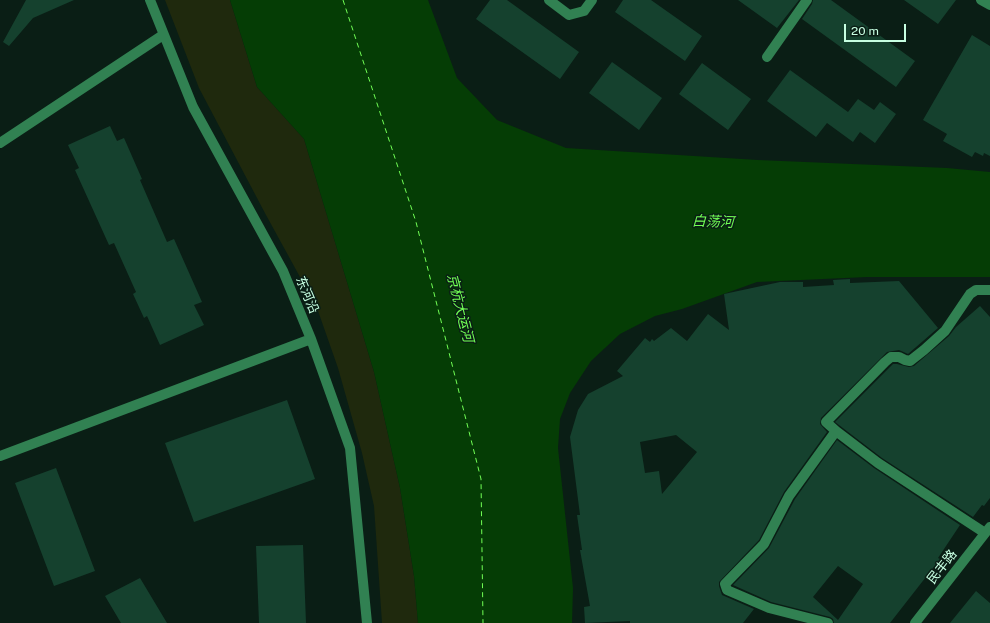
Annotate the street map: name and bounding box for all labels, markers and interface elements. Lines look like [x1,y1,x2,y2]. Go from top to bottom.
scale bar [846,16,908,42]
text: 20 m [851,24,879,38]
water label: 白荡河 [692,213,734,231]
water label: 京杭大运河 [443,272,477,344]
street label: 东河沿 [292,274,322,316]
street label: 民丰路 [924,547,960,587]

